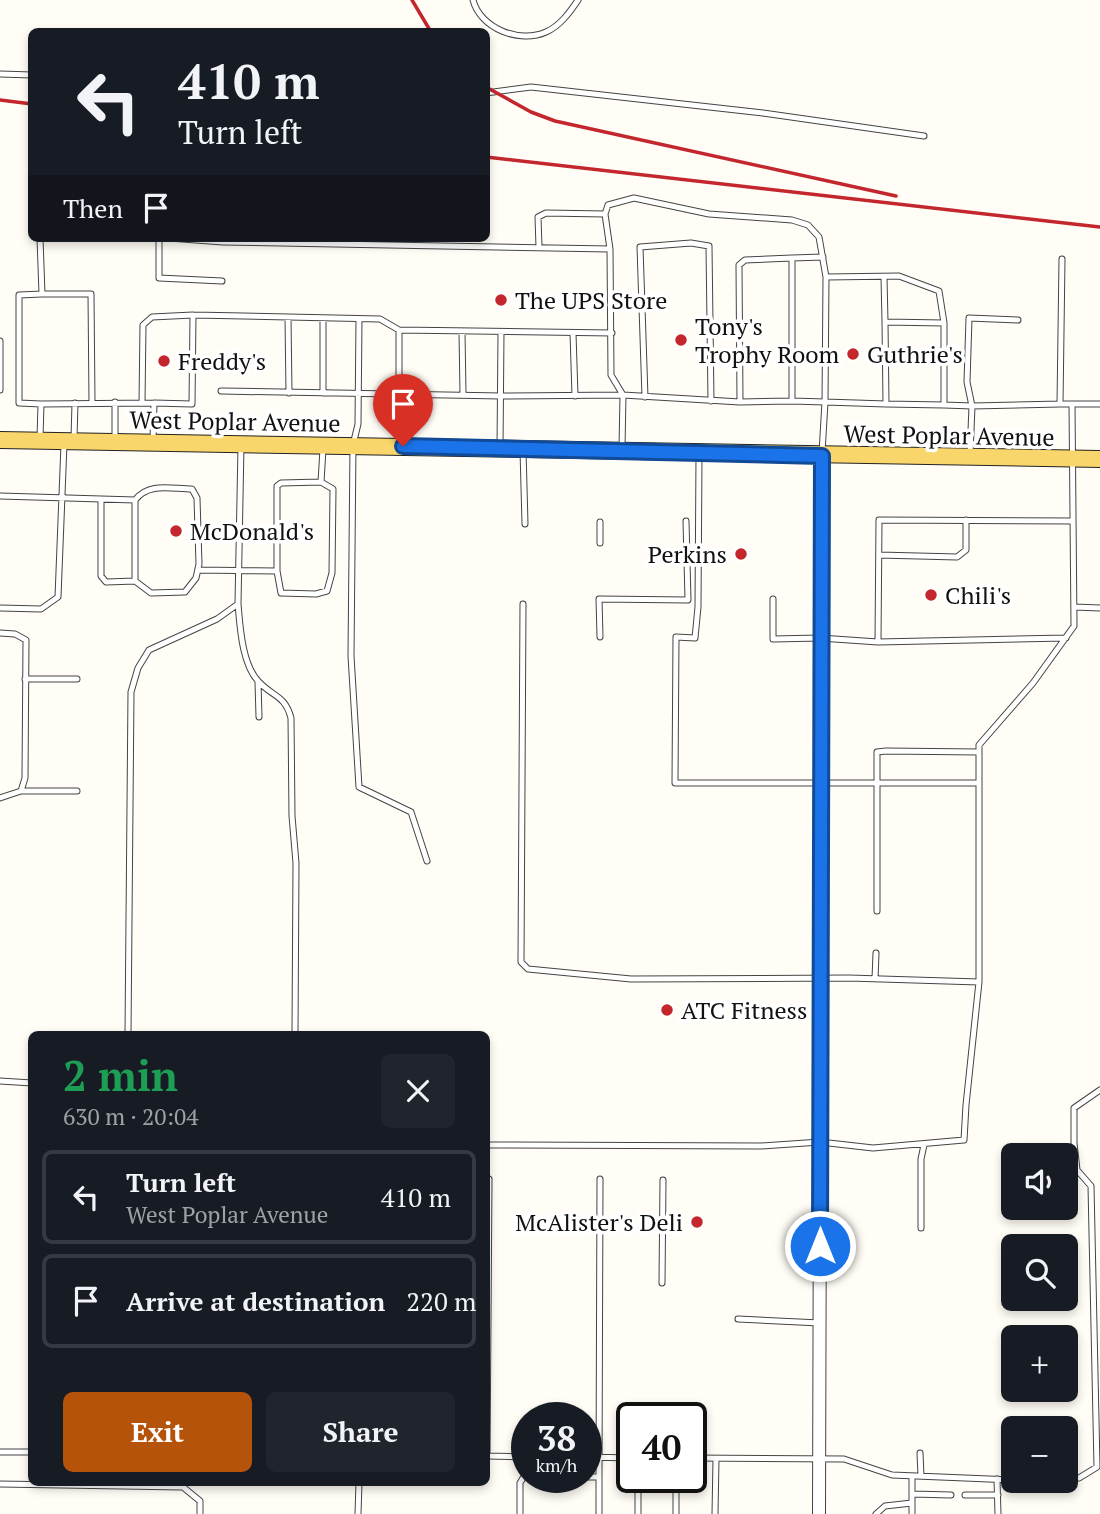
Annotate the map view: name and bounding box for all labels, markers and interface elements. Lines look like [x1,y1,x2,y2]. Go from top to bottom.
text: 410 m [178,48,320,113]
icon: left [63,56,154,147]
text: Turn left [178,111,302,153]
icon: arrive [137,189,175,227]
text: Then [63,191,123,225]
place label: The UPS Store [515,284,667,316]
marker: The UPS Store [493,292,509,308]
place label: Tony's Trophy Room [695,310,840,370]
marker: Tony's Trophy Room [673,332,689,348]
place label: Guthrie's [867,338,963,370]
place label: Freddy's [178,345,266,377]
marker: Guthrie's [845,346,861,362]
marker: Freddy's [156,353,172,369]
pin [373,374,433,446]
icon: arrive [384,385,422,423]
street label: West Poplar Avenue [129,403,341,439]
street label: West Poplar Avenue [843,417,1055,453]
place label: McDonald's [190,515,314,547]
marker: McDonald's [168,523,184,539]
place label: Perkins [648,538,727,570]
marker: Perkins [733,546,749,562]
place label: Chili's [945,579,1011,611]
marker: Chili's [923,587,939,603]
place label: ATC Fitness [681,994,807,1026]
marker: ATC Fitness [659,1002,675,1018]
text: 2 min [63,1047,178,1103]
button: close [381,1054,455,1128]
text: 630 m · 20:04 [63,1101,198,1132]
map controls [1001,1143,1078,1493]
button: sound [1001,1143,1078,1220]
text: Turn left [126,1165,236,1199]
icon: left [67,1178,105,1216]
text: 410 m [381,1180,451,1214]
text: West Poplar Avenue [126,1199,328,1230]
place label: McAlister's Deli [515,1206,683,1238]
position arrow [783,1209,857,1283]
marker: McAlister's Deli [689,1214,705,1230]
button: search [1001,1234,1078,1311]
icon: arrive [67,1282,105,1320]
text: Arrive at destination [126,1284,385,1318]
text: 220 m [406,1284,477,1318]
button: + [1001,1325,1078,1402]
button: Exit [63,1392,252,1472]
button: Share [266,1392,455,1472]
speed limit sign: 40 [616,1402,707,1493]
text: 38 [537,1415,576,1461]
button: − [1001,1416,1078,1493]
text: km/h [536,1453,577,1477]

